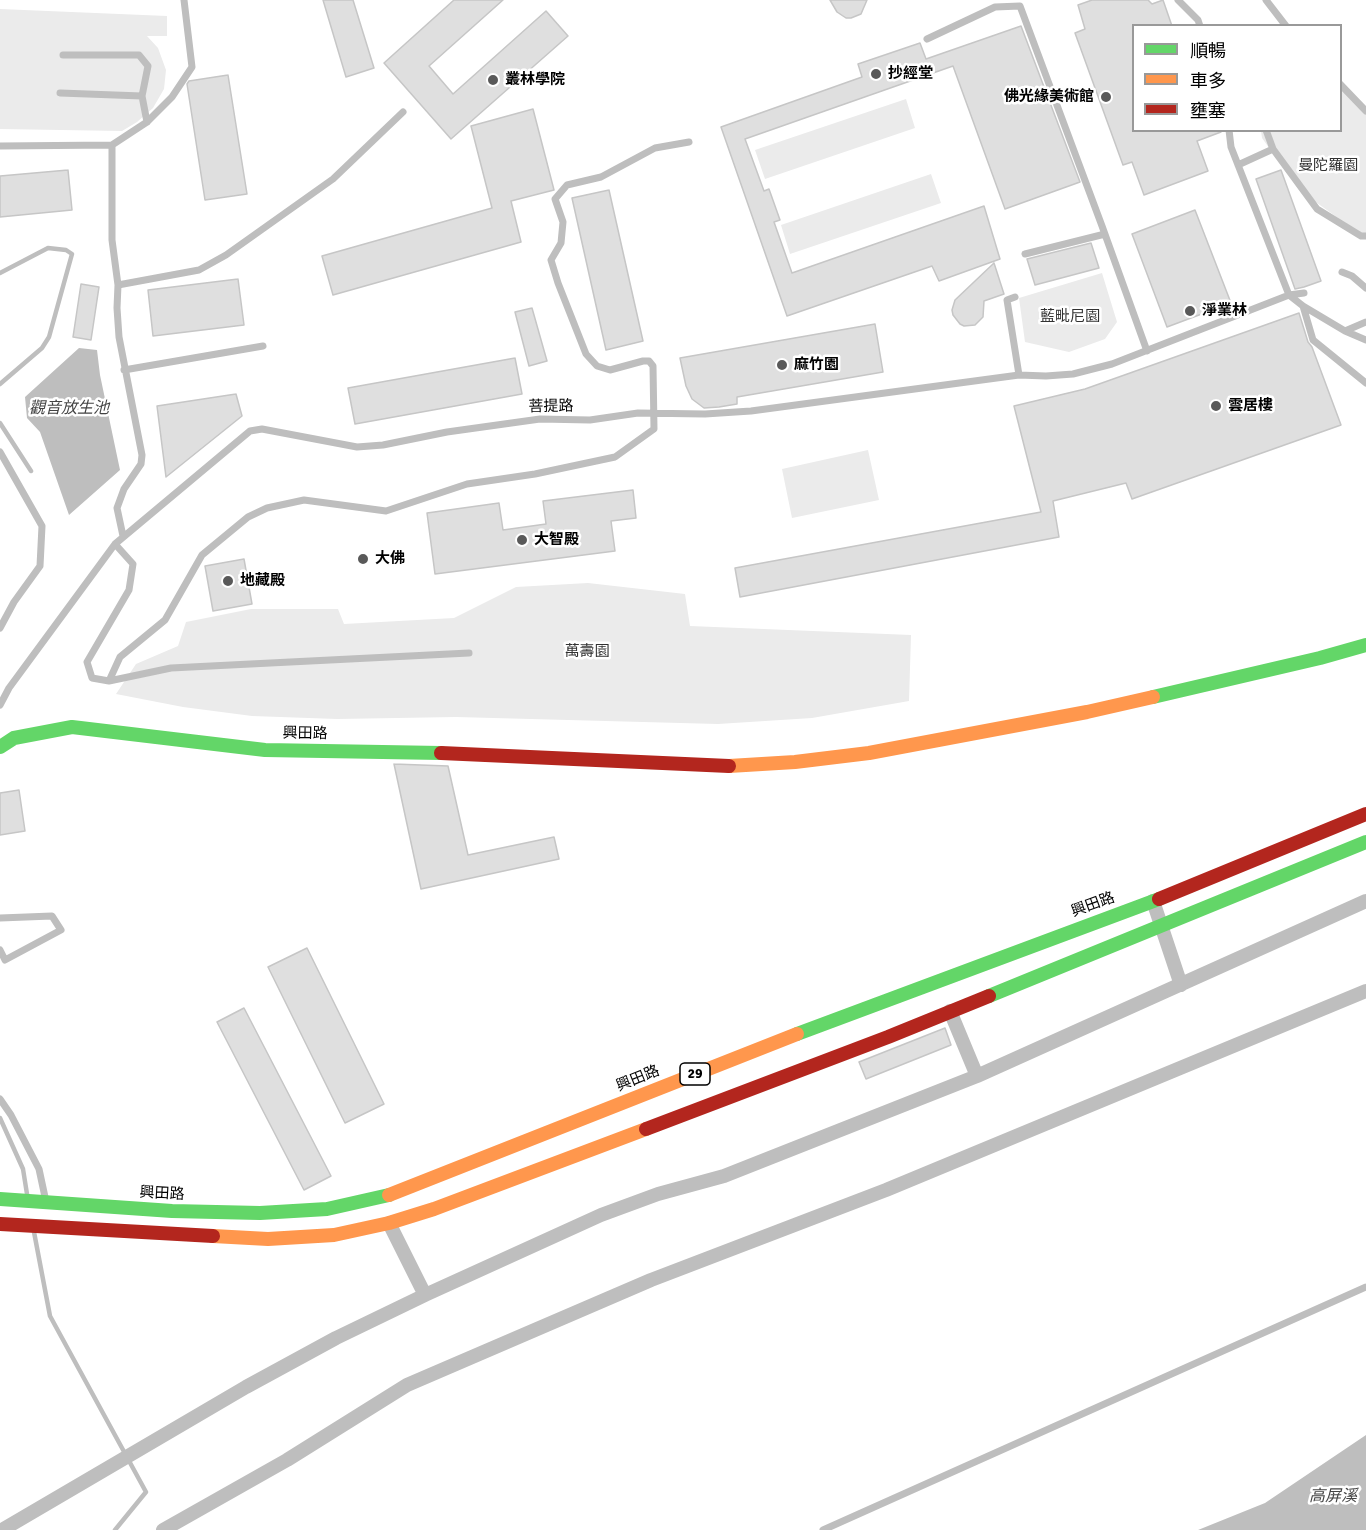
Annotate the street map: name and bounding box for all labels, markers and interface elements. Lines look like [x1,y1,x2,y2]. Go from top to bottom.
legend [1132,24,1342,132]
text: 順暢 [1190,40,1226,62]
place label: 抄經堂 [888,65,933,83]
marker: 抄經堂 [869,67,883,81]
text: 車多 [1190,70,1226,92]
place label: 叢林學院 [505,71,565,89]
marker: 叢林學院 [486,73,500,87]
place label: 佛光緣美術館 [1004,88,1094,106]
marker: 佛光緣美術館 [1099,90,1113,104]
text: 壅塞 [1190,100,1226,122]
park label: 曼陀羅園 [1298,157,1358,175]
place label: 淨業林 [1202,302,1247,320]
marker: 淨業林 [1183,304,1197,318]
park label: 藍毗尼園 [1040,308,1100,326]
place label: 麻竹園 [794,356,839,374]
marker: 麻竹園 [775,358,789,372]
place label: 雲居樓 [1228,397,1273,415]
street label: 菩提路 [528,398,574,416]
water label: 觀音放生池 [29,399,109,419]
marker: 雲居樓 [1209,399,1223,413]
place label: 大智殿 [534,531,579,549]
marker: 大智殿 [515,533,529,547]
place label: 大佛 [375,550,405,568]
marker: 大佛 [356,552,370,566]
place label: 地藏殿 [240,572,285,590]
marker: 地藏殿 [221,574,235,588]
park label: 萬壽園 [565,643,609,661]
street label: 興田路 [282,725,328,743]
street label: 興田路 [1069,889,1117,921]
street label: 興田路 [614,1062,662,1096]
road number: 29 [680,1063,710,1085]
street label: 興田路 [139,1184,185,1204]
water label: 高屏溪 [1309,1487,1357,1507]

